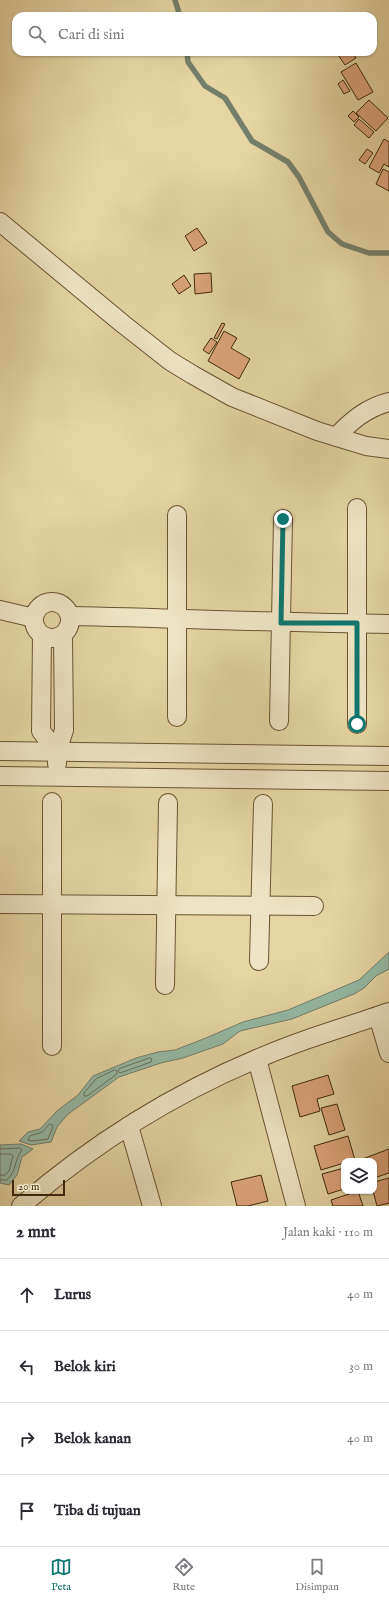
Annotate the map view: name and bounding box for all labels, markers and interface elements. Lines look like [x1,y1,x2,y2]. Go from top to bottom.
search box [12,12,377,56]
icon: search [26,23,48,45]
text: Cari di sini [58,25,125,44]
route end [274,510,292,528]
route start [348,715,366,733]
map controls [341,1158,377,1194]
button: layers [341,1158,377,1194]
scale bar [12,1178,65,1197]
text: 20 m [18,1180,39,1194]
text: 2 mnt [16,1222,56,1243]
text: Jalan kaki · 110 m [283,1224,373,1241]
icon: ahead [16,1284,38,1306]
text: Lurus [54,1285,91,1304]
text: 40 m [347,1286,373,1303]
icon: left [16,1356,38,1378]
text: Belok kiri [54,1357,116,1376]
text: 30 m [349,1358,373,1375]
icon: right [16,1428,38,1450]
text: Belok kanan [54,1429,131,1448]
text: 40 m [347,1430,373,1447]
icon: arrive [16,1500,38,1522]
text: Tiba di tujuan [54,1501,141,1520]
tab: Peta [50,1556,72,1594]
tab: Rute [172,1556,195,1594]
tab: Disimpan [295,1556,339,1594]

